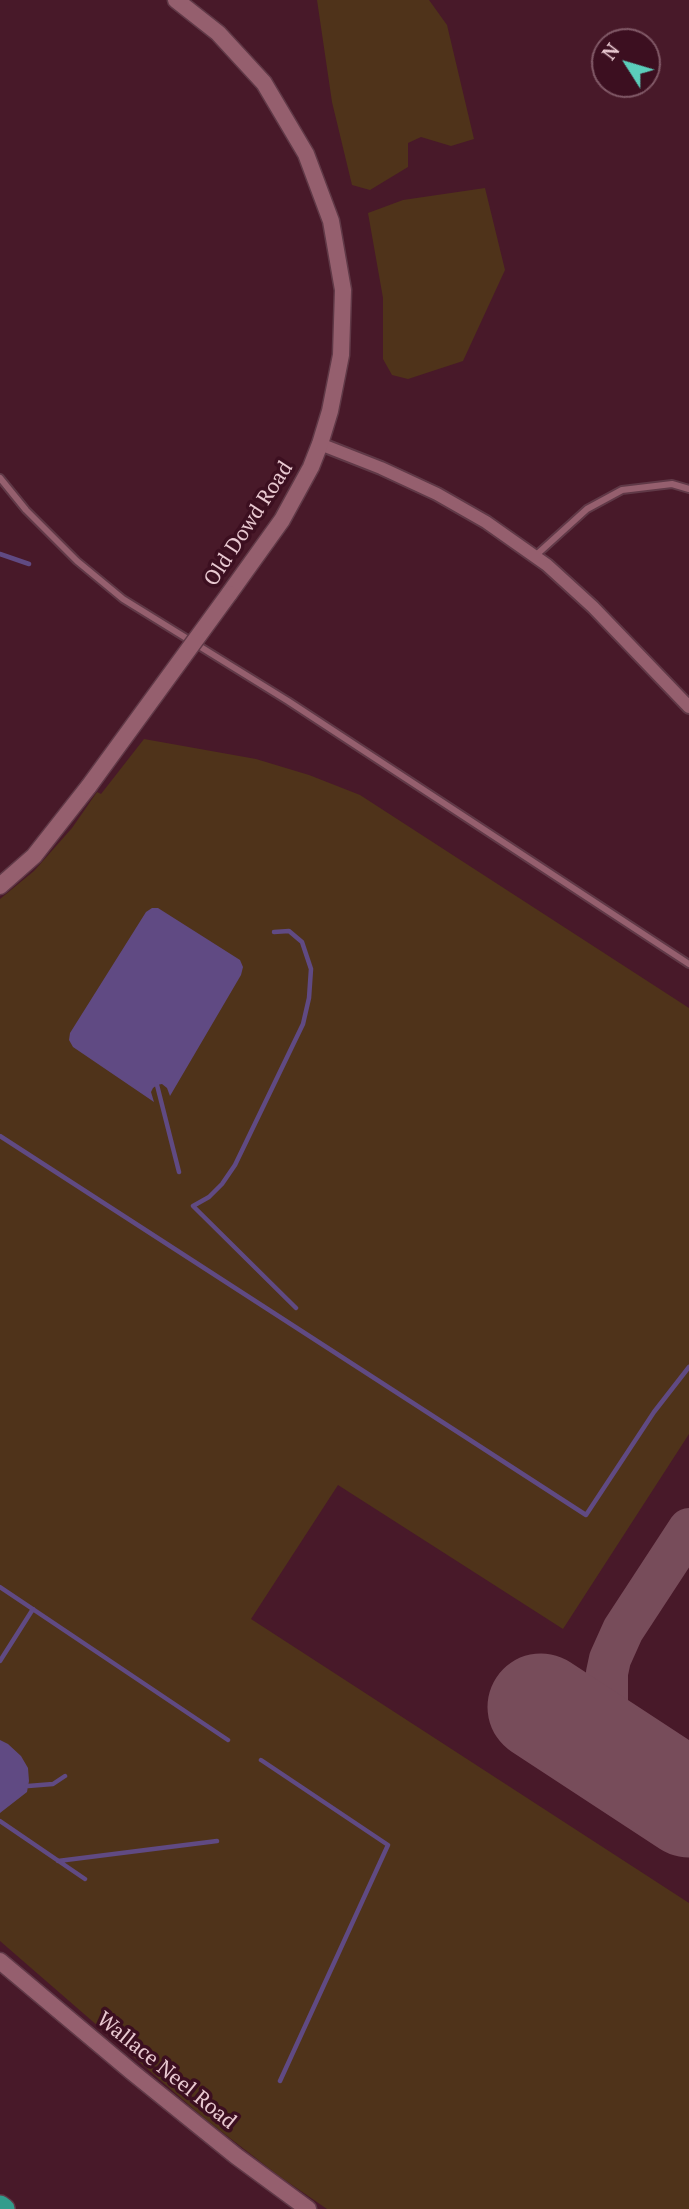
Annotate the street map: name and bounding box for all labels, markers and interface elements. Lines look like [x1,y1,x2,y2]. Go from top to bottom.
north arrow [591,28,661,98]
text: N [596,38,625,65]
street label: Old Dowd Road [199,457,299,591]
street label: Wallace Neel Road [91,2007,241,2135]

